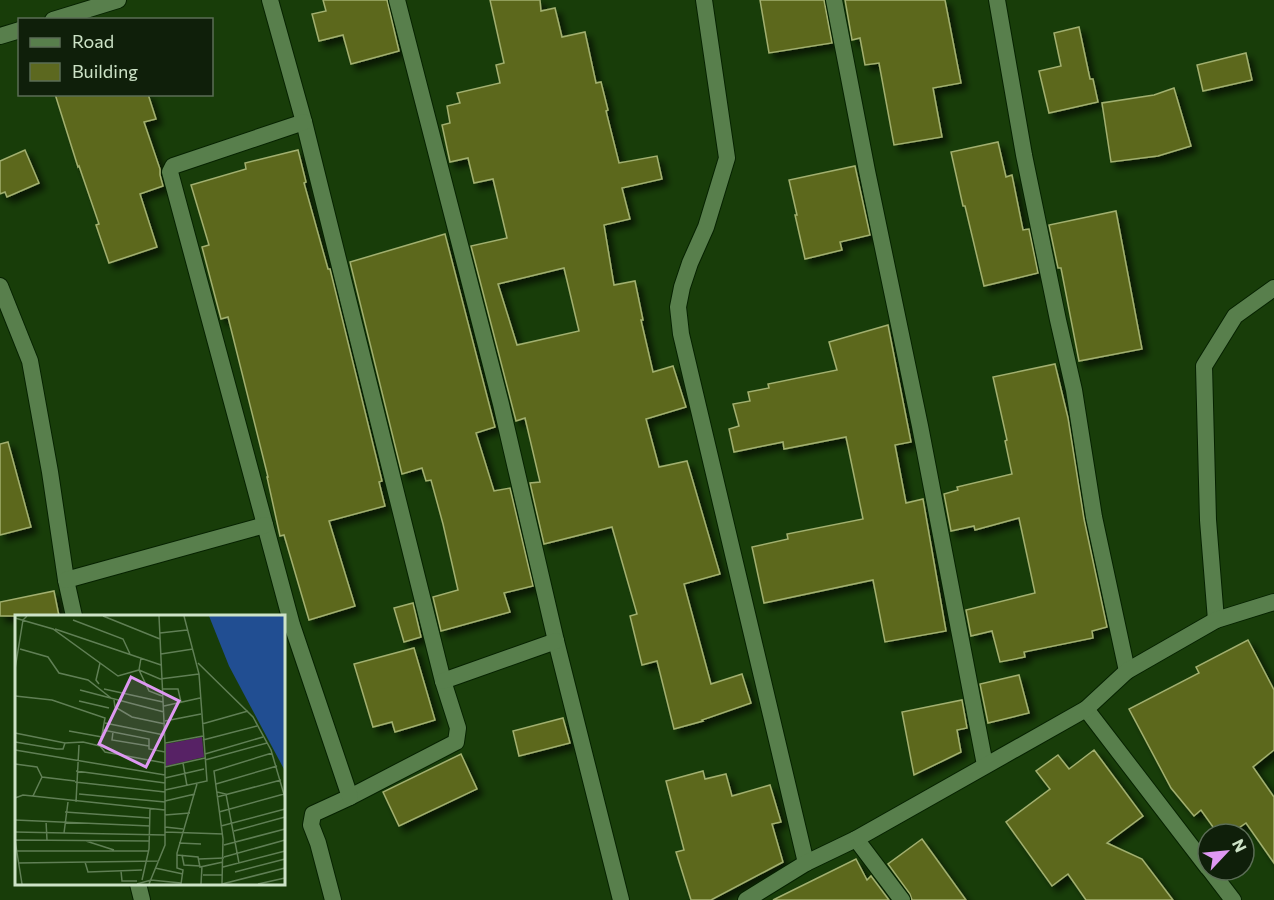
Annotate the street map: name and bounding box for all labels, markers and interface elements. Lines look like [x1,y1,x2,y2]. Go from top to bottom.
legend [18,18,213,96]
text: Road [72,30,114,52]
text: Building [72,60,138,82]
inset map [15,615,285,885]
north arrow [1196,822,1256,882]
text: N [1229,836,1251,855]

